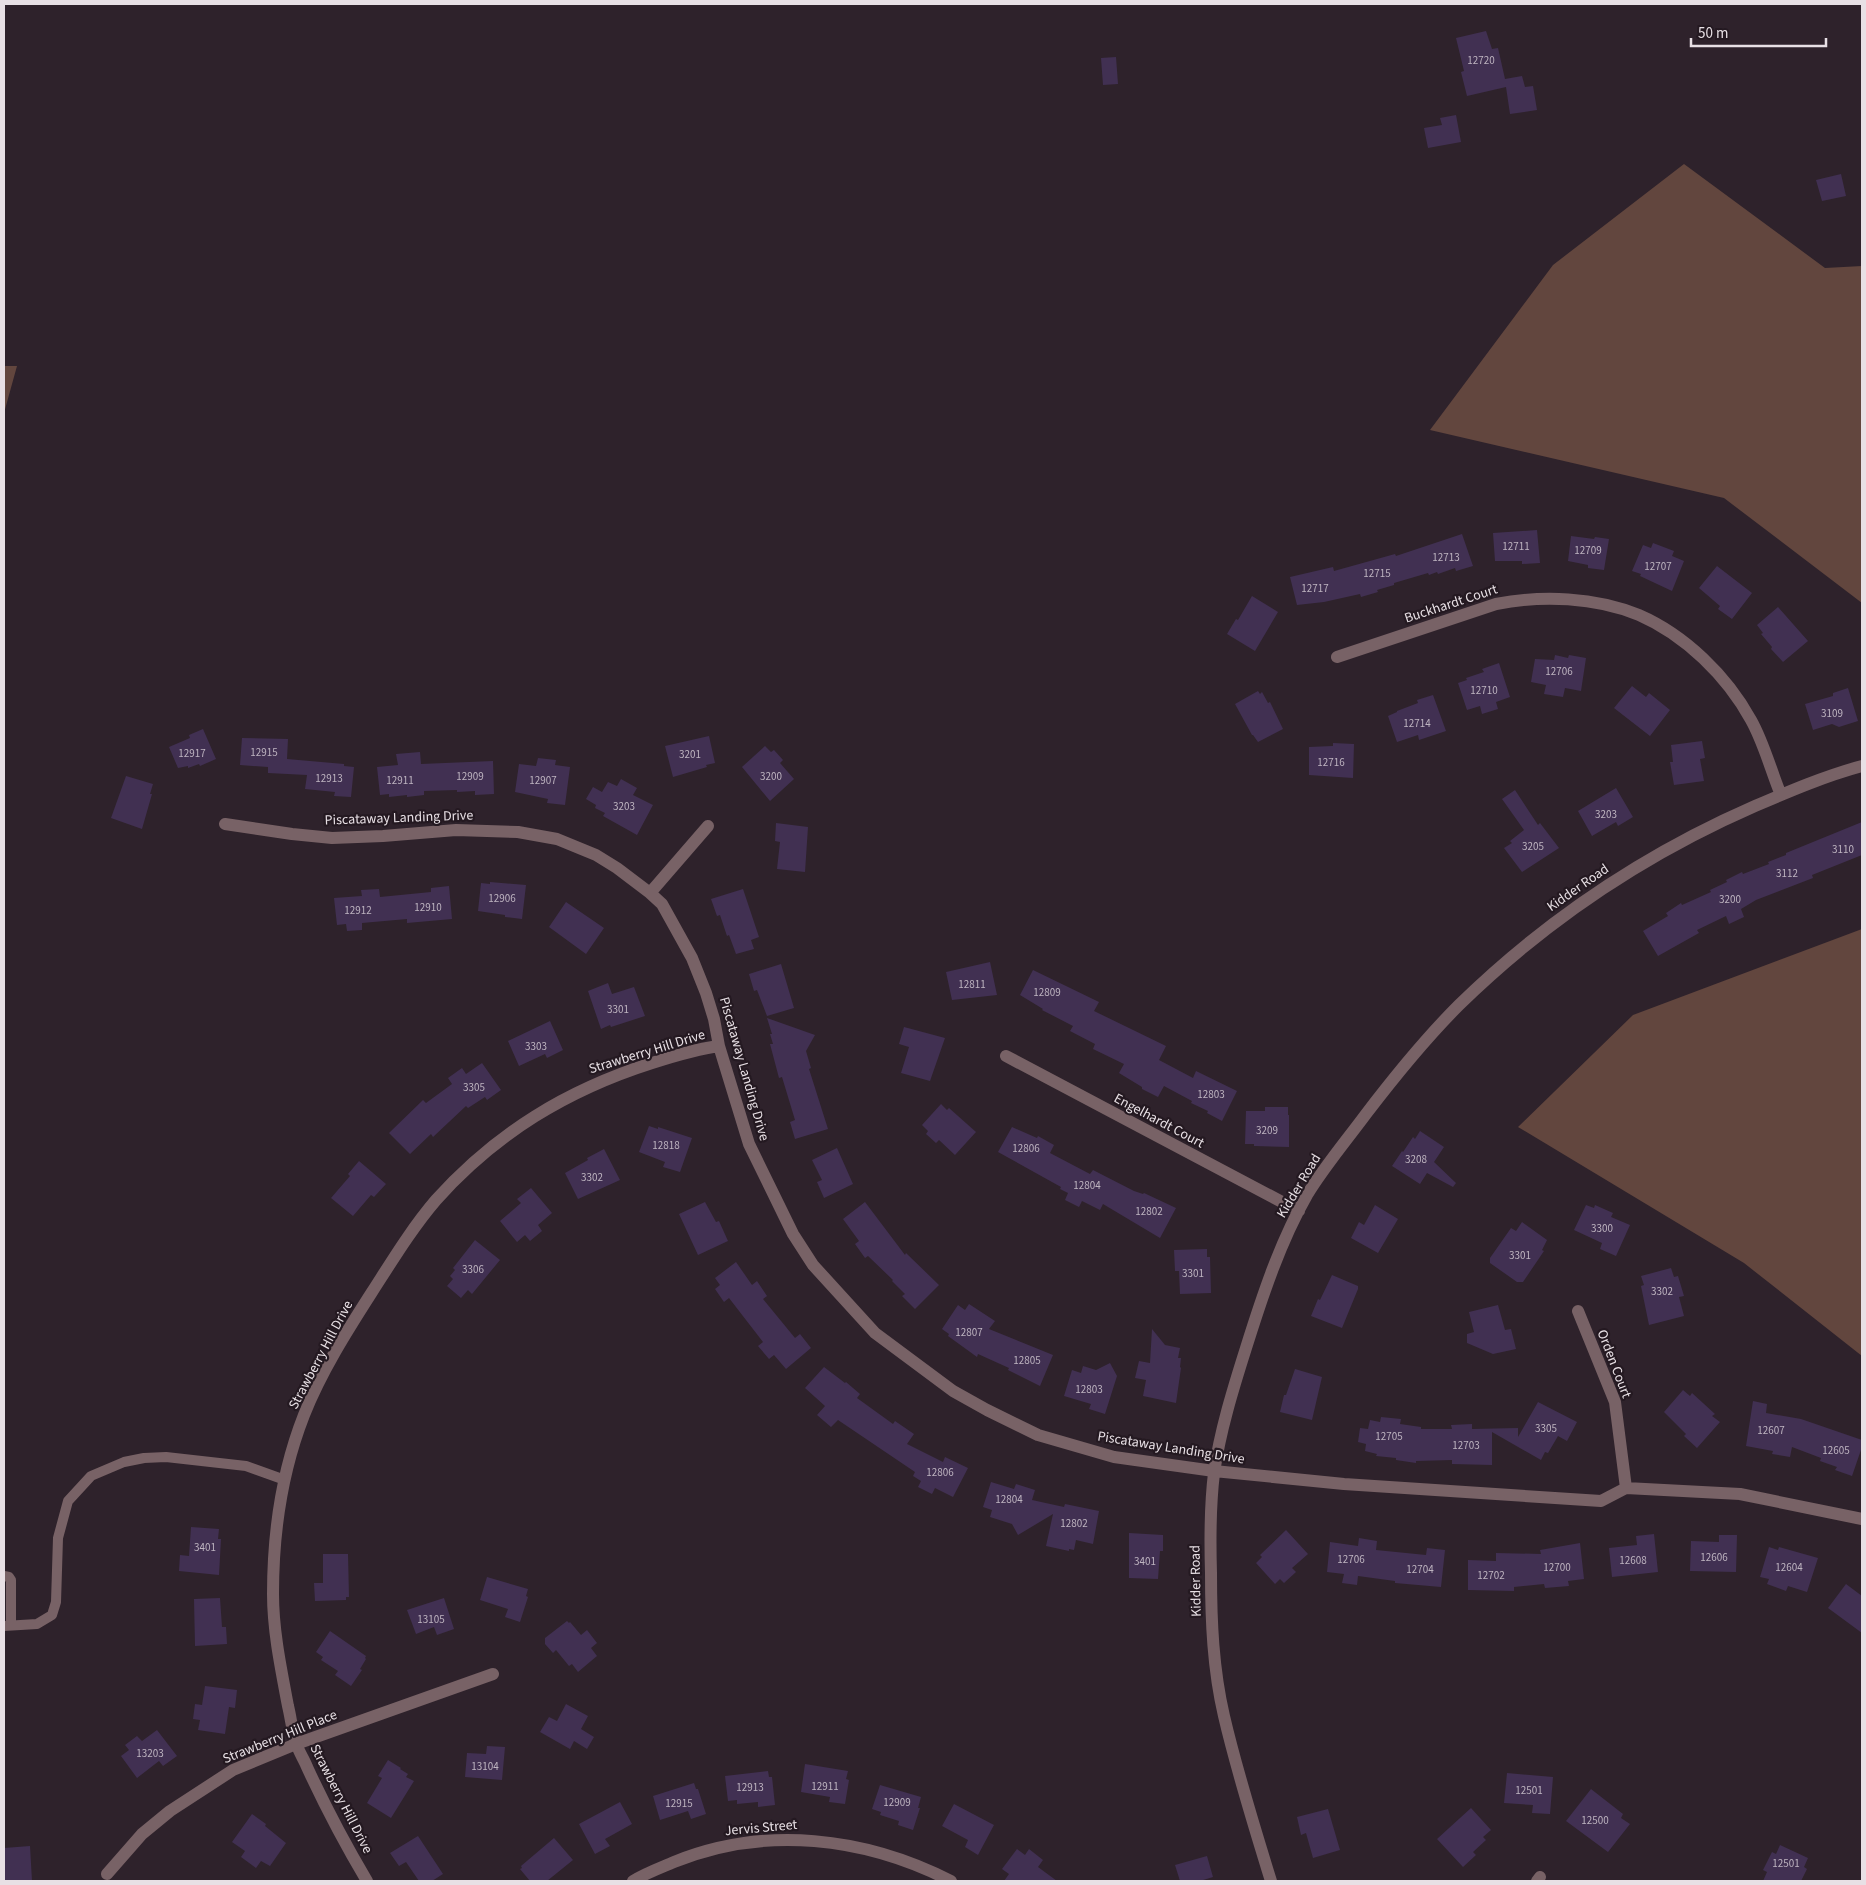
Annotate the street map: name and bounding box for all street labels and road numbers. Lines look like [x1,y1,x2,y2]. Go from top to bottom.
street label: Buckhardt Court [1402,579,1500,628]
street label: Piscataway Landing Drive [324,805,474,831]
street label: Kidder Road [1543,859,1613,917]
street label: Piscataway Landing Drive [714,995,774,1143]
street label: Strawberry Hill Drive [586,1025,708,1079]
street label: Engelhardt Court [1110,1089,1208,1153]
street label: Kidder Road [1272,1150,1326,1222]
street label: Strawberry Hill Drive [284,1297,358,1413]
street label: Orden Court [1592,1327,1636,1401]
street label: Piscataway Landing Drive [1096,1426,1246,1470]
street label: Kidder Road [1185,1545,1207,1617]
street label: Strawberry Hill Place [220,1705,340,1769]
street label: Strawberry Hill Drive [305,1741,377,1857]
street label: Jervis Street [724,1815,798,1841]

